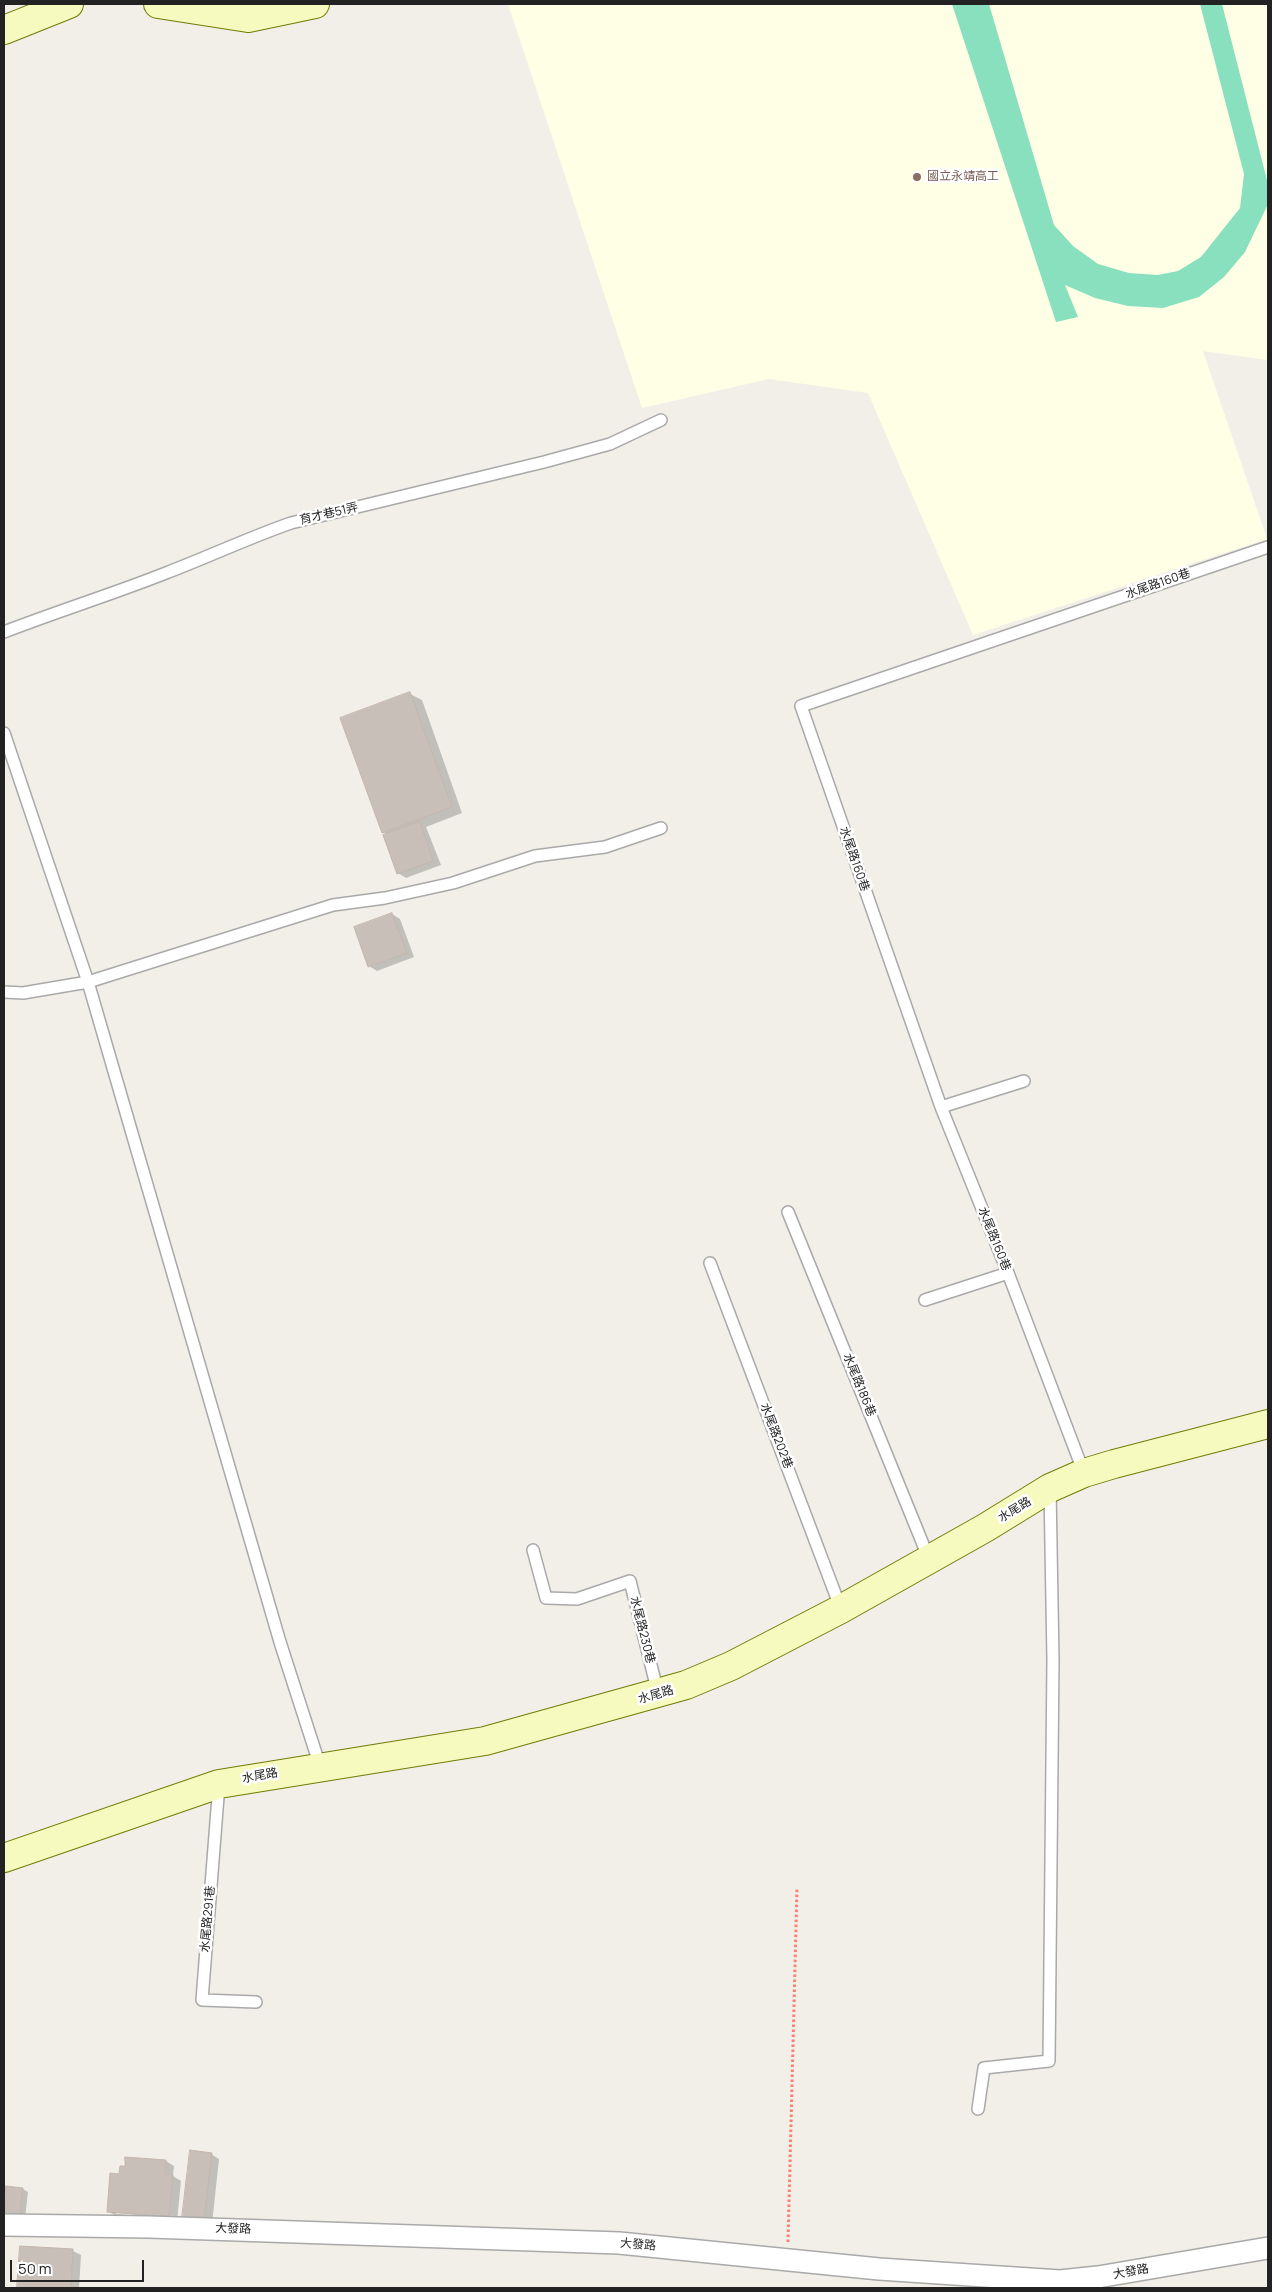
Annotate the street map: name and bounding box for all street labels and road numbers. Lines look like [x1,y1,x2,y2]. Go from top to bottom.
street label: 育才巷51弄 [298,500,360,528]
street label: 水尾路160巷 [1124,566,1192,602]
street label: 水尾路160巷 [836,825,872,893]
street label: 水尾路160巷 [975,1205,1013,1273]
street label: 水尾路186巷 [840,1351,878,1419]
street label: 水尾路202巷 [757,1401,795,1471]
street label: 水尾路 [996,1495,1034,1525]
street label: 水尾路230巷 [627,1595,657,1665]
street label: 水尾路 [637,1683,675,1707]
street label: 水尾路 [241,1766,279,1786]
street label: 水尾路291巷 [198,1885,218,1953]
street label: 大發路 [215,2221,251,2237]
street label: 大發路 [619,2236,657,2254]
street label: 大發路 [1112,2262,1150,2282]

